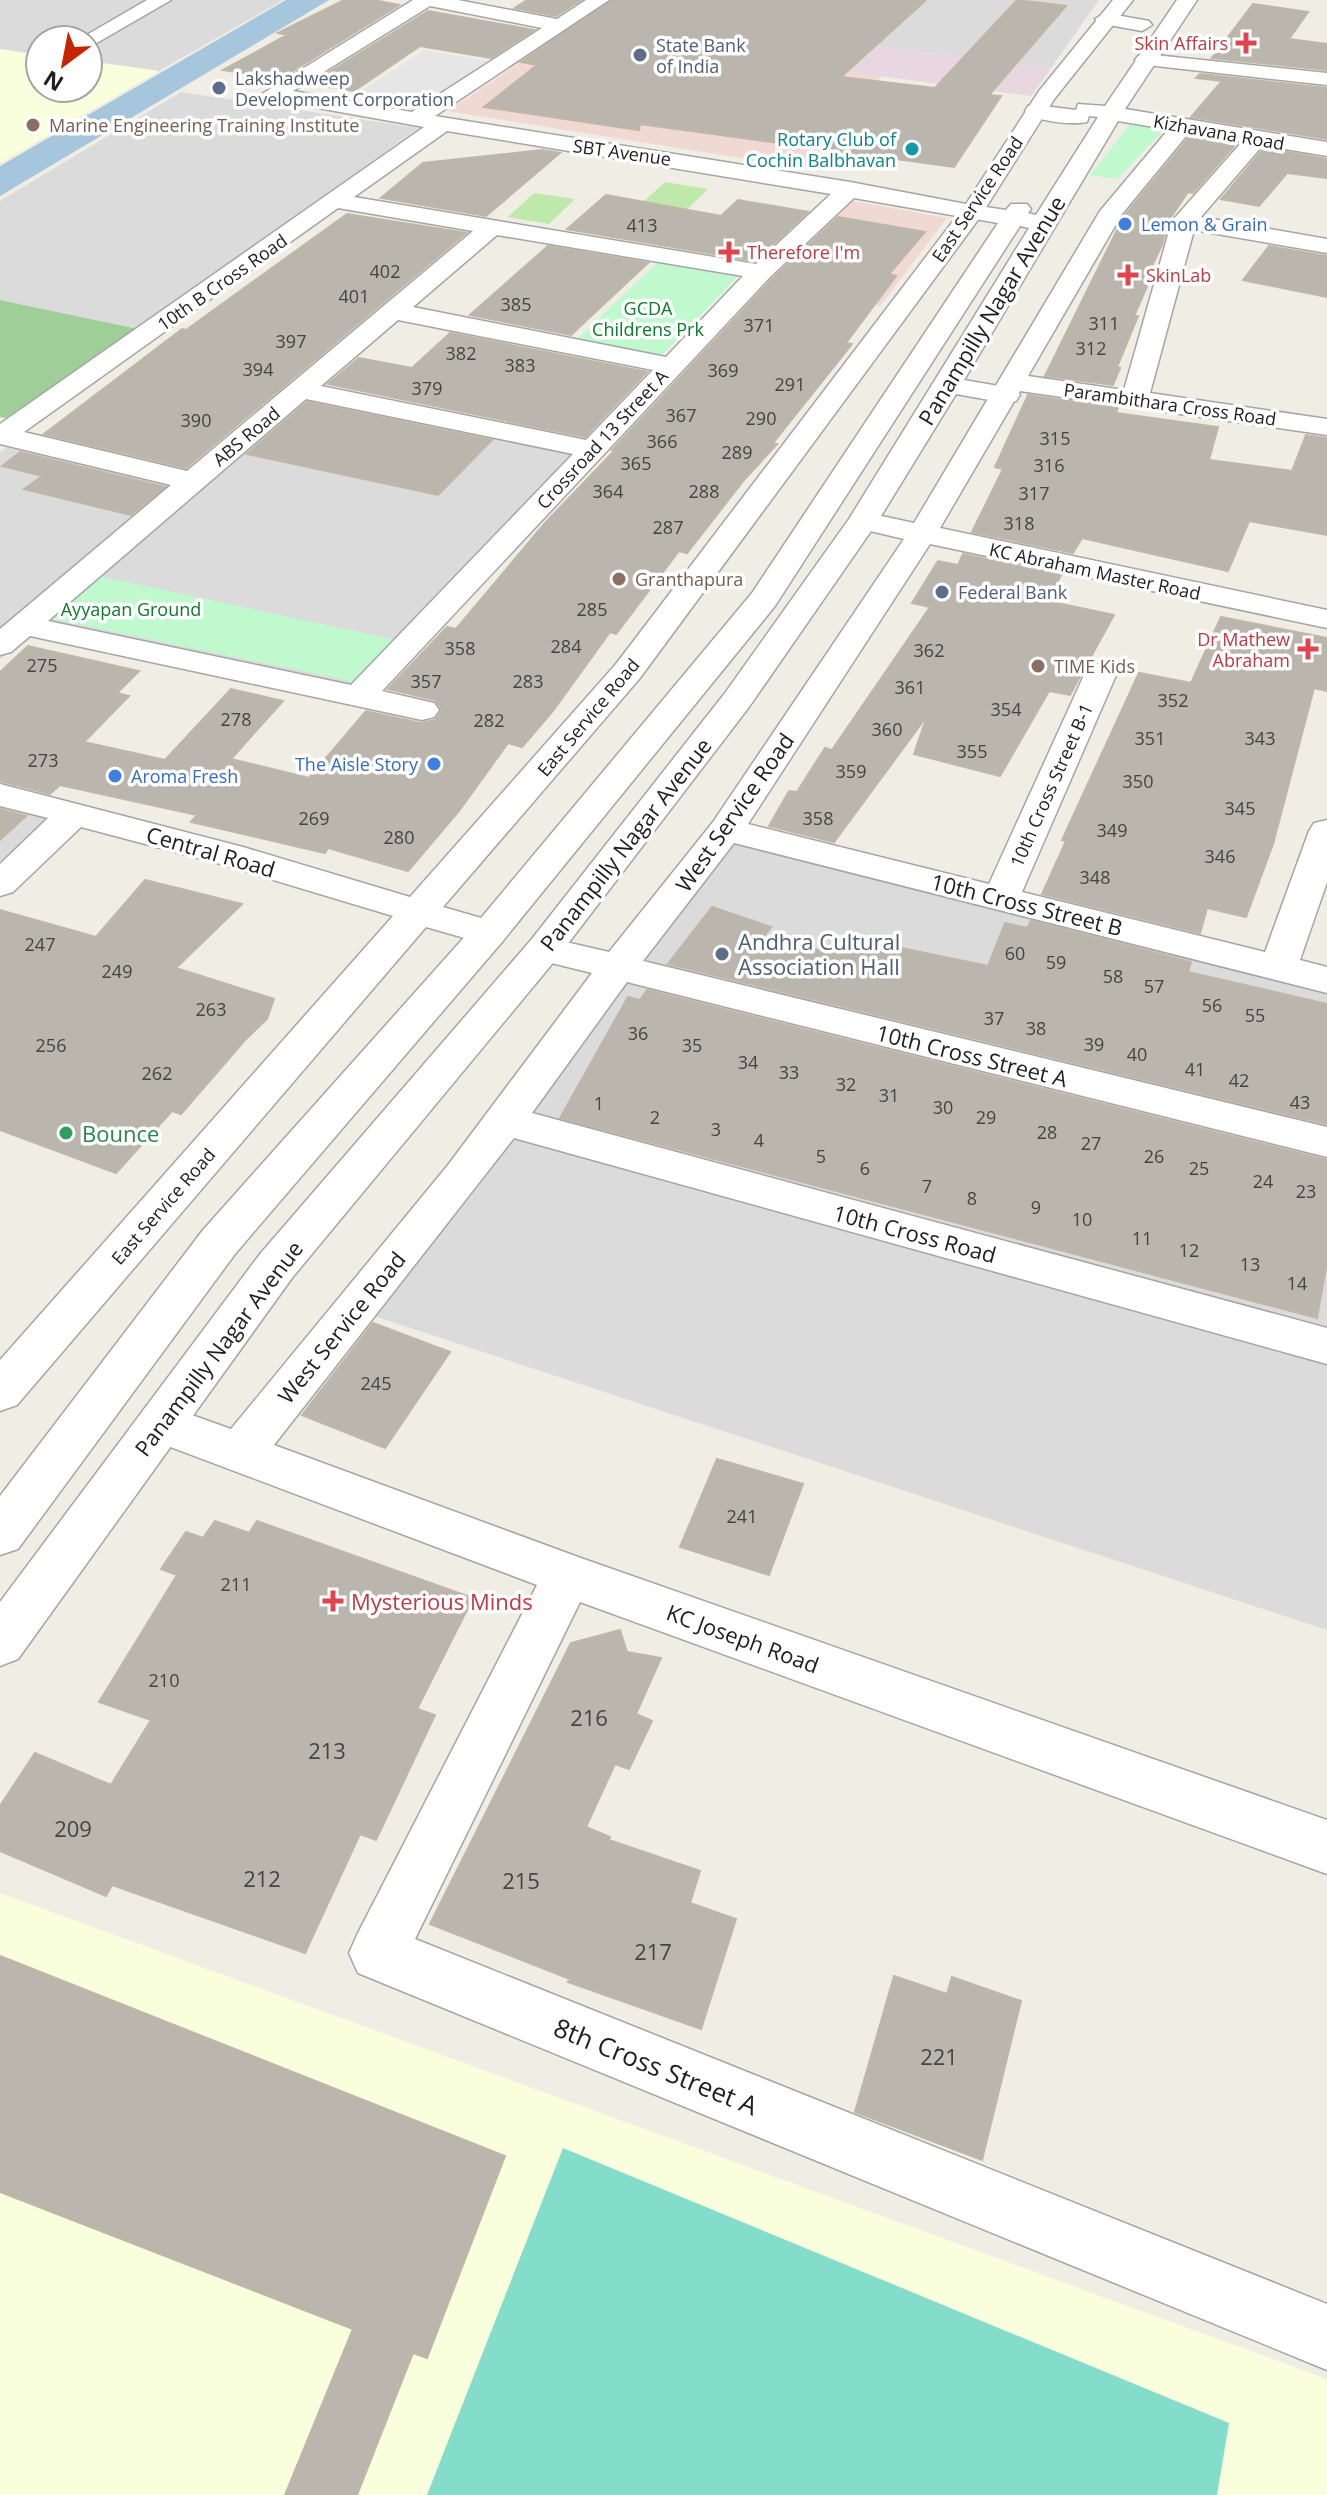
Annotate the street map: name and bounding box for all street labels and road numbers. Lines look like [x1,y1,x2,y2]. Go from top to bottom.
street label: Kizhavana Road [1152,109,1286,155]
street label: East Service Road [926,131,1028,267]
street label: SBT Avenue [571,133,673,171]
street label: Panampilly Nagar Avenue [910,190,1072,430]
street label: 10th B Cross Road [152,228,292,336]
street label: Crossroad 13 Street A [531,364,673,514]
street label: Parambithara Cross Road [1062,377,1278,431]
street label: ABS Road [207,401,285,471]
street label: KC Abraham Master Road [987,537,1203,605]
street label: East Service Road [532,653,644,781]
street label: 10th Cross Street B-1 [1004,699,1098,871]
street label: West Service Road [668,726,800,898]
street label: Panampilly Nagar Avenue [532,731,718,957]
street label: Central Road [143,818,279,884]
street label: 10th Cross Street B [928,866,1126,942]
street label: 10th Cross Street A [873,1017,1071,1093]
street label: East Service Road [106,1143,220,1269]
street label: 10th Cross Road [830,1197,1000,1269]
street label: Panampilly Nagar Avenue [127,1234,309,1462]
street label: West Service Road [270,1245,412,1409]
street label: KC Joseph Road [663,1597,823,1679]
street label: 8th Cross Street A [549,2009,764,2124]

